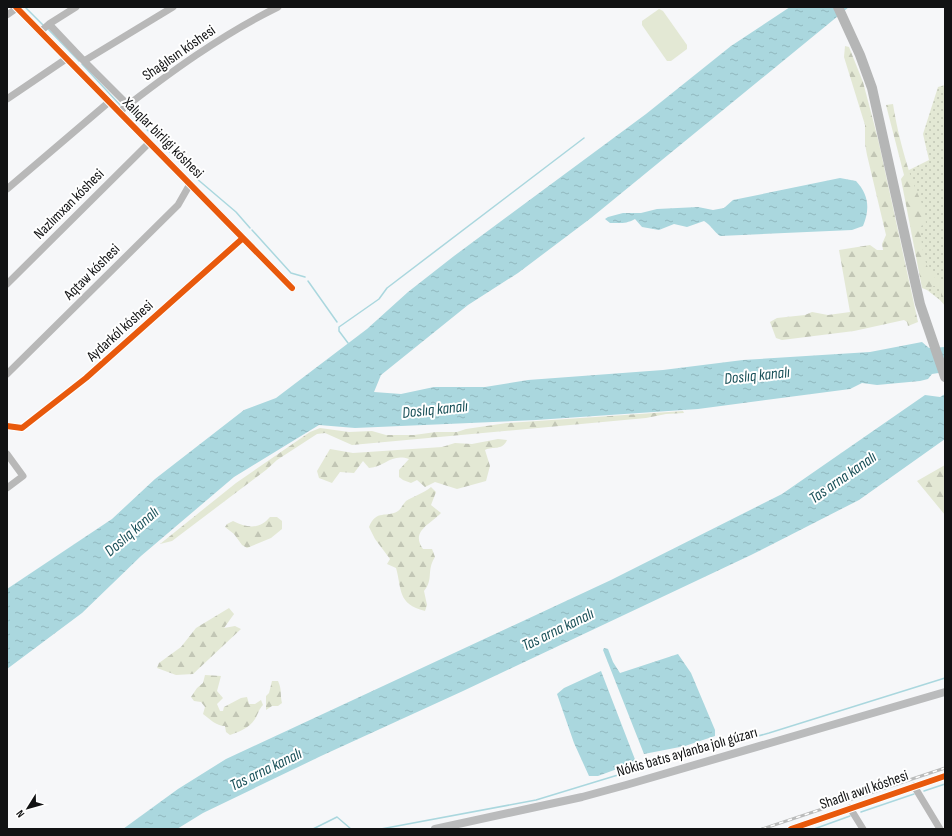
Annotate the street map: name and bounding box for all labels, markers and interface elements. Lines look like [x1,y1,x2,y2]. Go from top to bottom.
street label: Shaǵılsın kóshesi [139,21,219,85]
street label: Xalıqlar birligi kóshesi [118,93,208,183]
street label: Nazlımxan kóshesi [30,165,108,243]
street label: Aqtaw kóshesi [59,240,124,305]
street label: Aydarkól kóshesi [82,296,157,366]
water label: Doslıq kanalı [723,363,791,389]
water label: Doslıq kanalı [401,397,469,423]
water label: Tas arna kanalı [806,448,880,508]
water label: Doslıq kanalı [101,503,163,561]
water label: Tas arna kanalı [519,604,597,656]
street label: Nókis batıs aylanba jolı gúzarı [614,723,760,781]
water label: Tas arna kanalı [227,744,305,796]
street label: Shadlı awıl kóshesi [817,766,911,814]
north arrow [8,788,48,828]
text: N [13,807,27,820]

